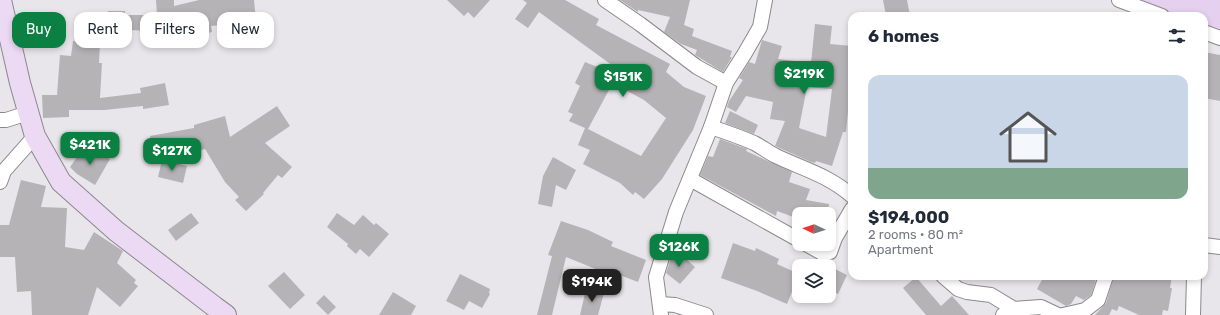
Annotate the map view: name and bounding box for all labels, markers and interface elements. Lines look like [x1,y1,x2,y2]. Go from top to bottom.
chip: Buy [12,12,66,48]
chip: Rent [74,12,132,48]
chip: Filters [140,12,209,48]
chip: New [217,12,274,48]
icon: filters [1166,25,1188,47]
text: 6 homes [868,26,939,46]
pin: $219K [776,61,832,95]
pin: $151K [595,64,651,98]
text: $219K [784,66,824,81]
text: $151K [604,69,642,84]
icon: home [992,101,1064,173]
pin: $421K [62,132,118,166]
text: $421K [69,137,111,152]
pin: $127K [144,138,200,172]
text: $127K [152,143,192,158]
north arrow [792,207,836,251]
map controls [792,207,836,303]
text: $194,000 [868,207,949,227]
text: 2 rooms · 80 m² [868,227,963,242]
pin: $126K [651,234,707,268]
text: $126K [659,239,699,254]
text: Apartment [868,242,933,257]
button: layers [792,259,836,303]
pin: $194K [564,269,620,303]
text: $194K [572,274,612,289]

